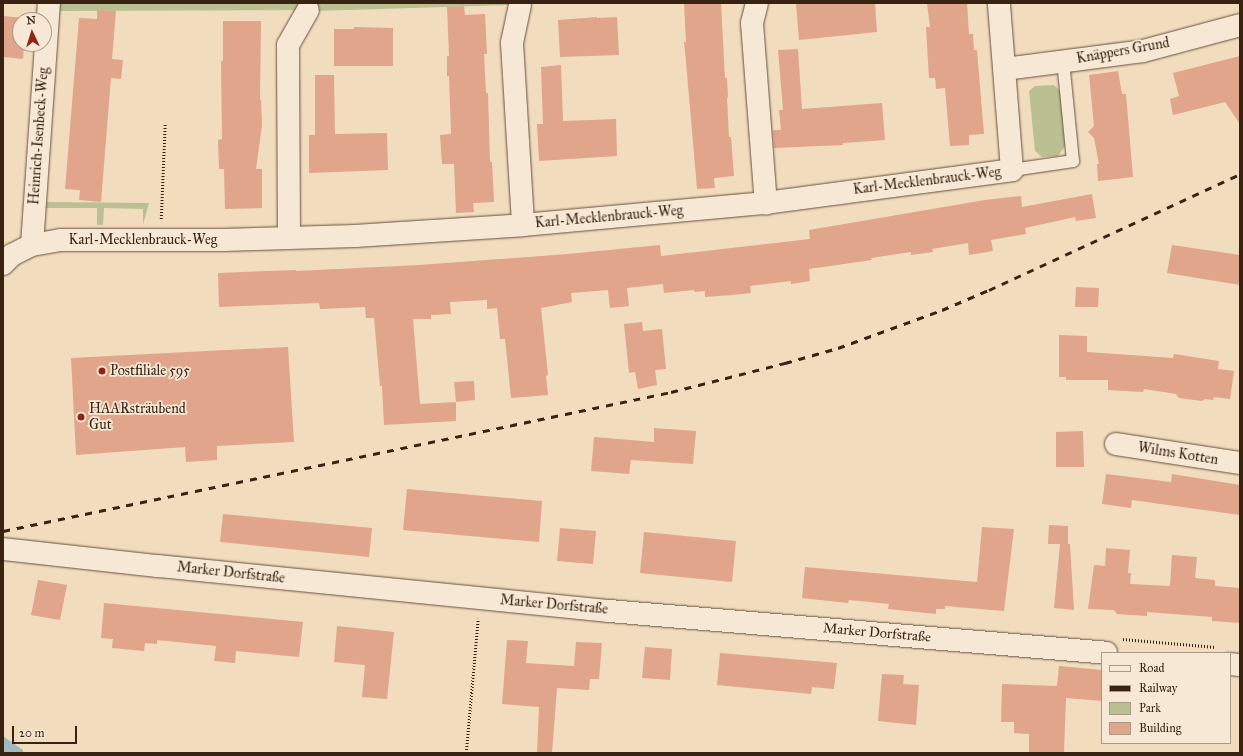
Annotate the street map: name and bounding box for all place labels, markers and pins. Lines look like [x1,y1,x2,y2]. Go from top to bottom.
place label: Postfiliale 595 [110,363,190,379]
marker: Postfiliale 595 [97,366,107,376]
place label: HAARsträubend Gut [89,401,186,434]
marker: HAARsträubend Gut [76,412,86,422]

